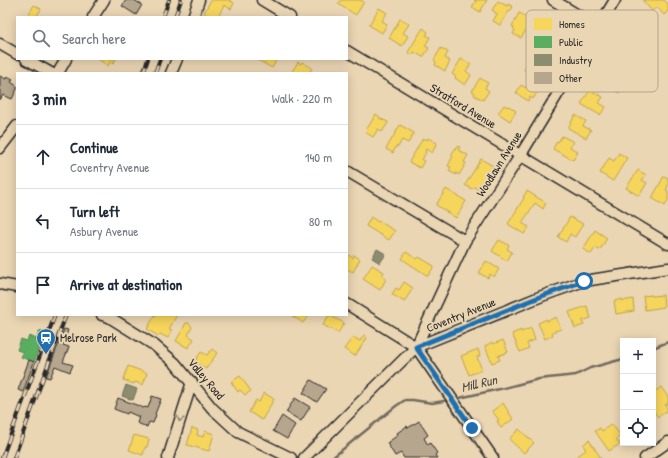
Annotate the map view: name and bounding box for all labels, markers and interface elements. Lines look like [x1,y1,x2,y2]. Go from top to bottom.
legend [526,10,658,92]
search box [16,16,348,60]
text: Homes [559,17,585,31]
icon: search [30,27,52,49]
text: Search here [62,28,126,49]
text: Public [559,35,584,49]
text: Industry [559,53,593,67]
text: Other [559,71,583,85]
street label: Stratford Avenue [427,79,500,132]
text: 3 min [32,87,67,110]
text: Walk · 220 m [272,89,332,107]
street label: Woodlawn Avenue [472,128,525,200]
text: Continue [70,137,118,158]
icon: ahead [32,146,54,168]
text: 140 m [305,148,332,166]
text: Coventry Avenue [70,158,150,176]
text: Turn left [70,201,120,222]
icon: left [32,210,54,232]
text: 80 m [309,212,332,230]
text: Asbury Avenue [70,222,138,240]
route start [575,272,593,290]
icon: arrive [32,274,54,296]
text: Arrive at destination [70,274,182,295]
street label: Coventry Avenue [424,293,498,336]
station icon: Melrose Park [35,327,57,355]
place label: Melrose Park [60,329,117,346]
map controls [620,338,656,446]
button: + [620,338,656,374]
street label: Valley Road [184,354,229,403]
water label: Mill Run [459,370,500,396]
button: − [620,374,656,410]
button: locate [620,410,656,446]
one-way arrow [176,416,185,423]
route end [463,419,481,437]

